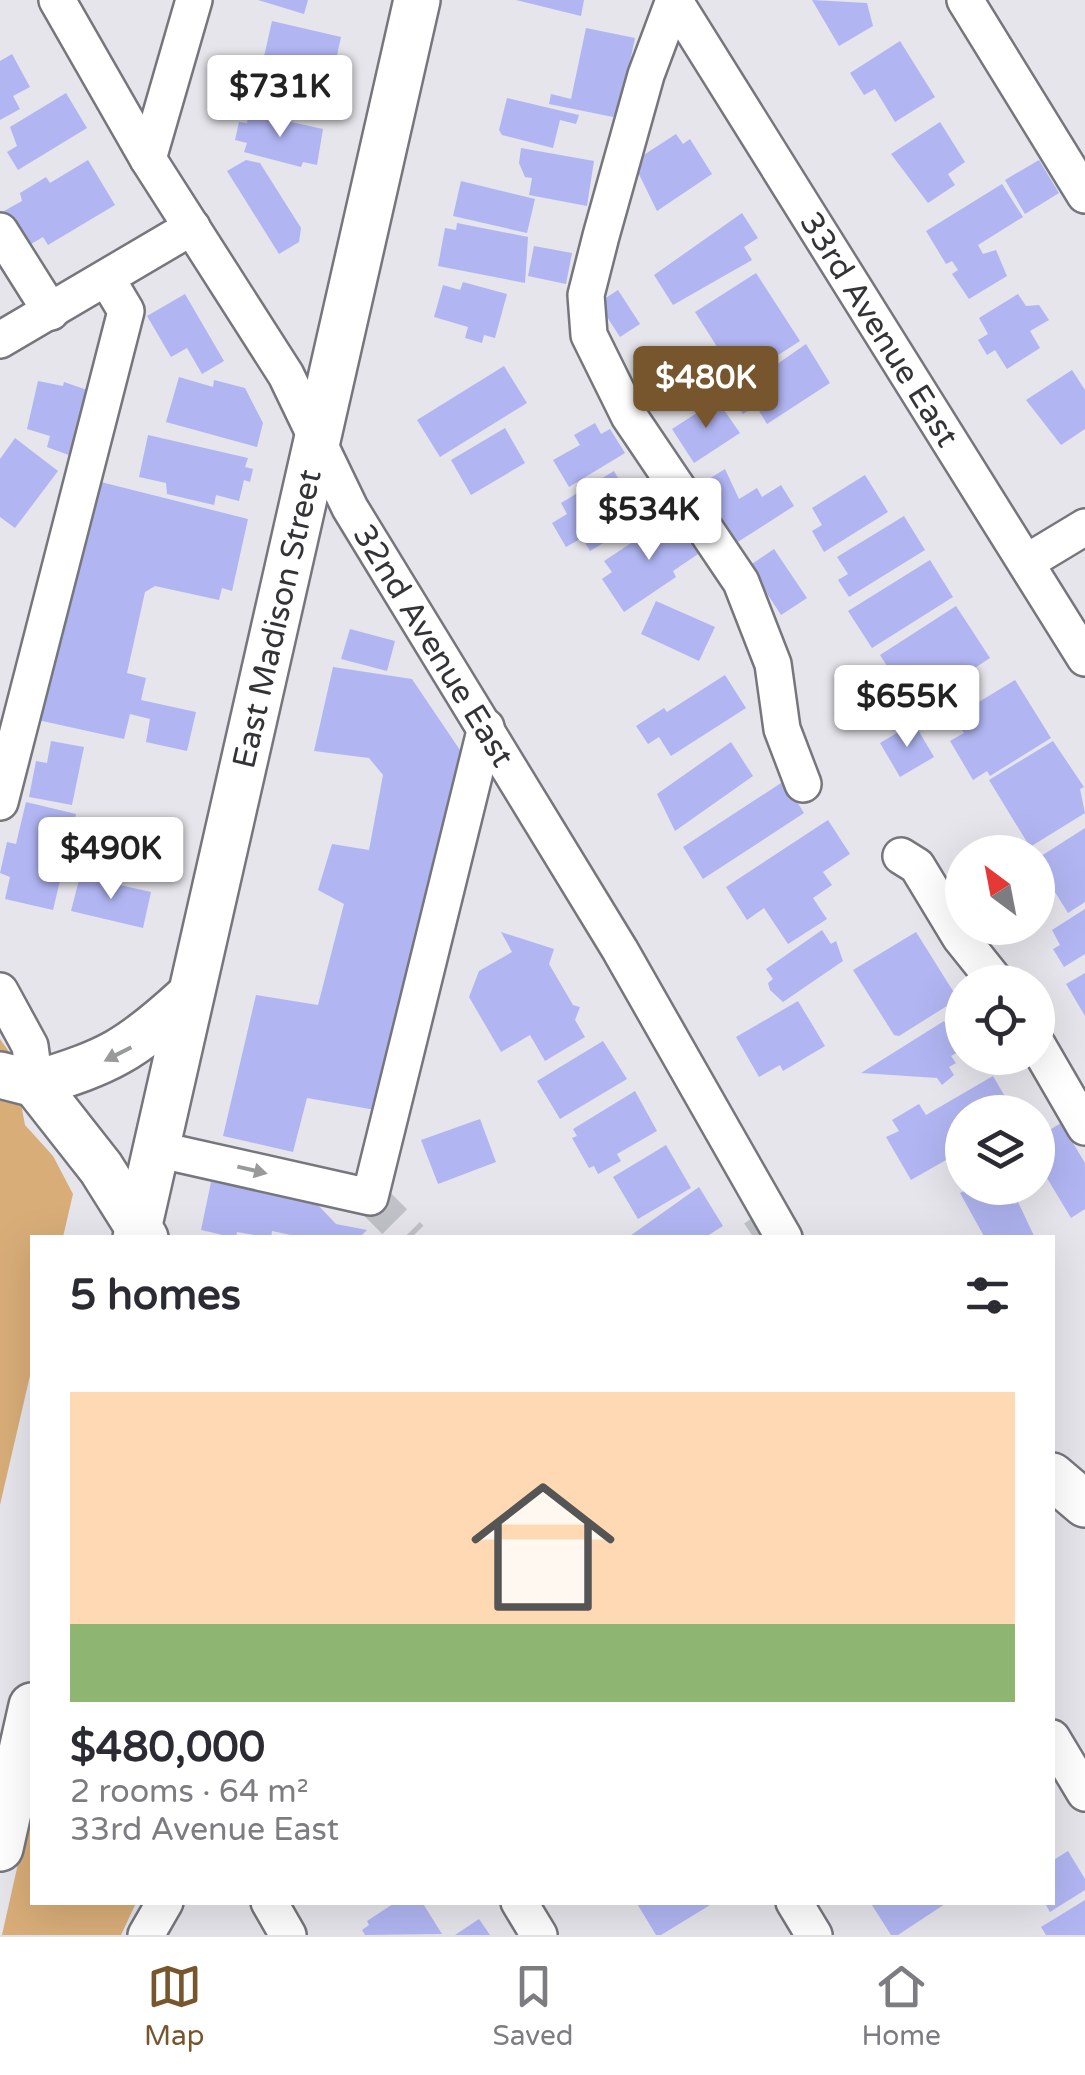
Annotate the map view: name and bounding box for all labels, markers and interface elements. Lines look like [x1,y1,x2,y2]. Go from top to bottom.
pin: $731K [210,55,350,140]
text: $731K [229,68,331,106]
street label: 33rd Avenue East [791,205,966,454]
pin: $480K [636,346,776,431]
text: $480K [655,359,757,397]
street label: East Madison Street [225,466,330,772]
pin: $534K [579,478,719,563]
text: $534K [598,491,700,529]
street label: 32nd Avenue East [345,518,521,774]
pin: $655K [837,665,977,750]
text: $655K [856,678,958,716]
pin: $490K [41,817,181,902]
text: $490K [60,830,162,868]
north arrow [945,835,1055,945]
map controls [945,835,1055,1205]
button: locate [945,965,1055,1075]
one-way arrow [104,1045,133,1062]
button: layers [945,1095,1055,1205]
one-way arrow [237,1163,268,1178]
icon: filters [960,1268,1015,1323]
text: 5 homes [70,1270,241,1321]
icon: home [453,1457,633,1637]
text: $480,000 [70,1722,265,1773]
text: 2 rooms · 64 m² [70,1773,309,1811]
text: 33rd Avenue East [70,1811,339,1849]
tab: Map [144,1959,205,2053]
tab: Saved [493,1959,574,2053]
tab: Home [862,1959,941,2053]

